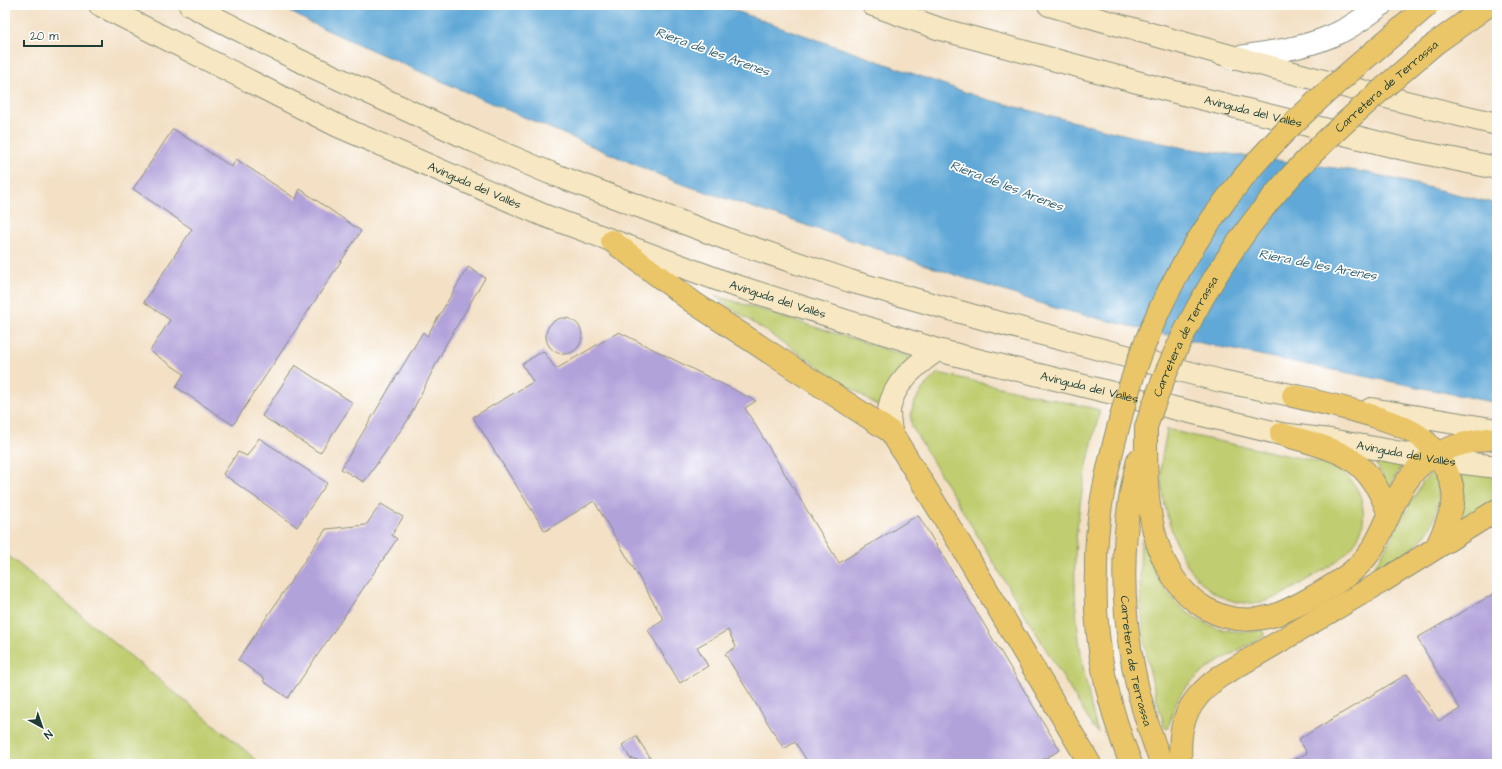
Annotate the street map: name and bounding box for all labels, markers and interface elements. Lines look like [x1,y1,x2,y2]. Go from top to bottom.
scale bar [24,22,102,48]
water label: Riera de les Arenes [653,23,773,81]
text: 20 m [30,28,59,45]
street label: Carretera de Terrassa [1331,37,1442,137]
street label: Avinguda del Vallès [1202,92,1304,132]
water label: Riera de les Arenes [948,156,1067,216]
street label: Avinguda del Vallès [425,158,524,214]
water label: Riera de les Arenes [1257,245,1380,286]
street label: Carretera de Terrassa [1149,273,1223,399]
street label: Avinguda del Vallès [727,276,828,323]
street label: Avinguda del Vallès [1039,368,1140,408]
street label: Avinguda del Vallès [1355,437,1457,471]
street label: Carretera de Terrassa [1116,595,1156,728]
north arrow [22,707,62,747]
text: N [41,726,56,742]

